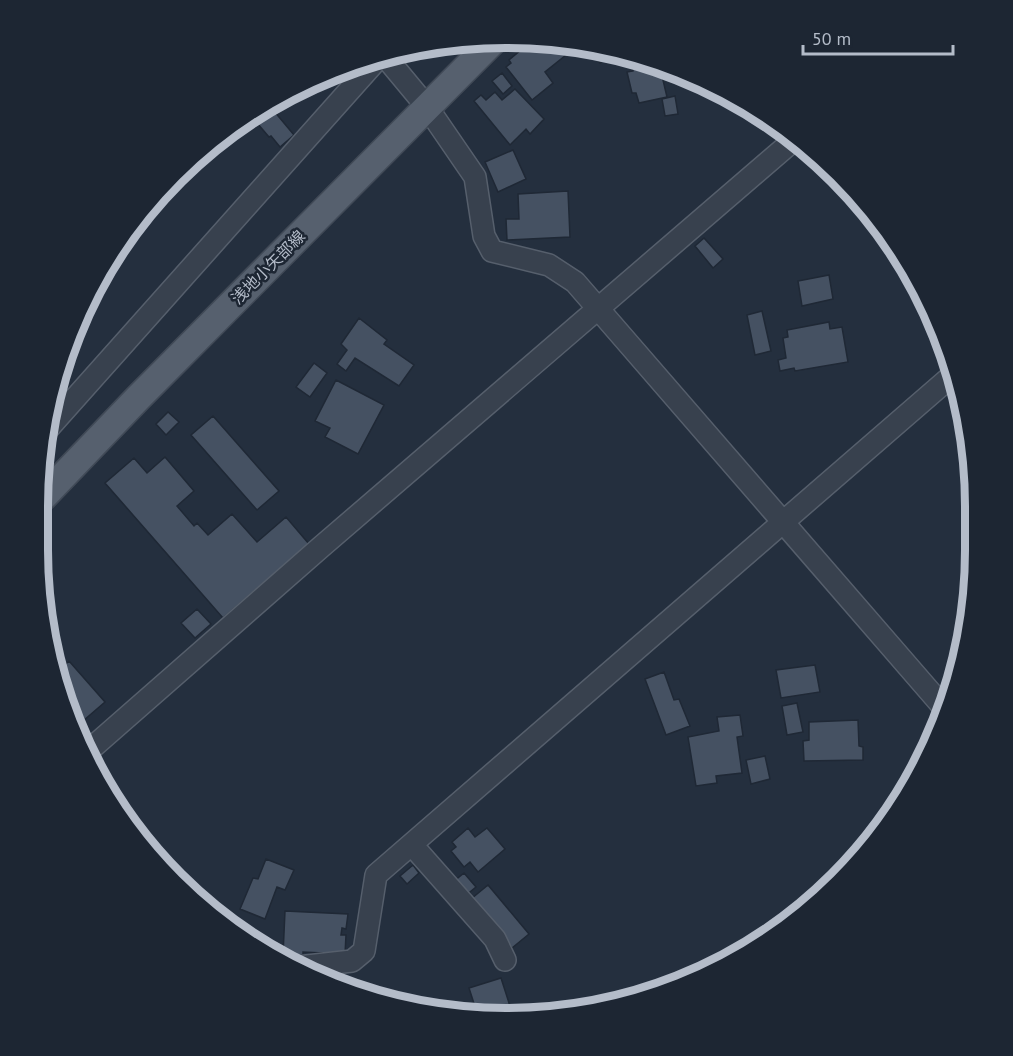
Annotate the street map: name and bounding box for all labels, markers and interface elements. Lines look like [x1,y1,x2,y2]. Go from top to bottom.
scale bar [803,18,953,56]
text: 50 m [812,27,851,50]
street label: 浅地小矢部線 [227,226,309,308]

